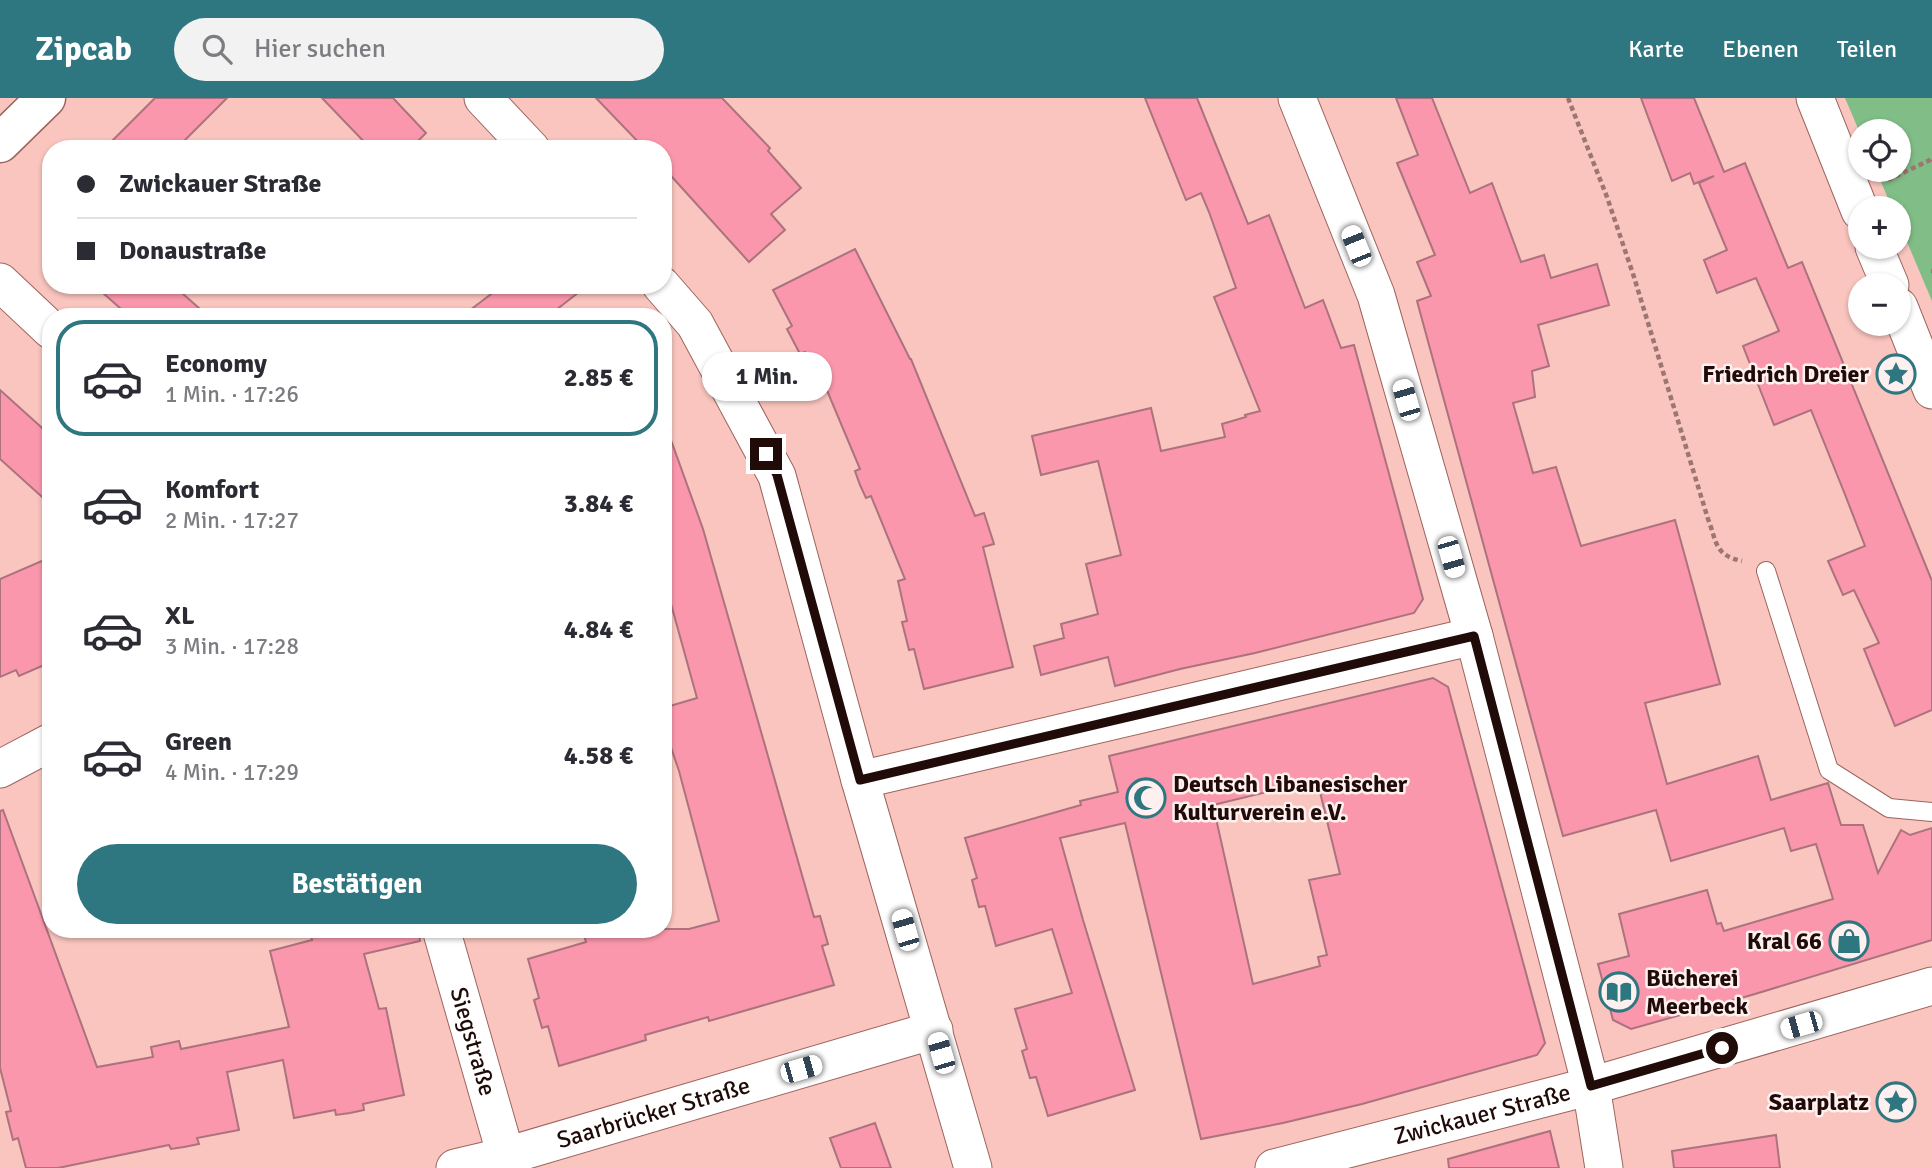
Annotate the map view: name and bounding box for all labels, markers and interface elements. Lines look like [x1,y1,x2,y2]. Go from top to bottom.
search box [174,18,664,81]
text: Zipcab [35,29,132,70]
icon: search [198,30,236,68]
text: Hier suchen [254,33,386,65]
text: Karte [1628,34,1684,64]
text: Ebenen [1722,34,1799,64]
text: Teilen [1837,34,1897,64]
map controls [1848,119,1911,336]
button: locate [1848,119,1911,182]
text: Zwickauer Straße [119,168,321,200]
button: + [1848,196,1911,259]
car [1339,223,1374,269]
text: Donaustraße [119,235,266,267]
button: − [1848,273,1911,336]
icon: car [81,347,144,410]
text: Economy [165,348,267,380]
callout: 1 Min. [701,352,831,402]
place icon: Friedrich Dreier [1875,353,1917,395]
place label: Friedrich Dreier [1702,359,1869,389]
text: 2.85 € [564,362,633,394]
text: 1 Min. [736,362,798,391]
car [1391,377,1422,423]
text: 1 Min. · 17:26 [165,380,299,409]
route end [750,438,782,470]
icon: car [81,473,144,536]
text: Komfort [165,474,259,506]
text: 3.84 € [564,488,633,520]
text: 2 Min. · 17:27 [165,506,299,535]
car [1436,534,1467,580]
icon: car [81,599,144,662]
text: XL [165,600,195,632]
text: 4.84 € [564,614,633,646]
text: 3 Min. · 17:28 [165,632,299,661]
icon: car [81,725,144,788]
text: Green [165,726,232,758]
text: 4.58 € [564,740,633,772]
text: 4 Min. · 17:29 [165,758,299,787]
place label: Deutsch Libanesischer Kulturverein e.V. [1173,769,1408,827]
mosque icon: Deutsch Libanesischer Kulturverein e.V. [1125,777,1167,819]
button: Bestätigen [77,844,637,924]
car [890,907,921,953]
shop icon: Kral 66 [1828,920,1870,962]
place label: Kral 66 [1747,926,1822,956]
place label: Bücherei Meerbeck [1646,963,1749,1021]
library icon: Bücherei Meerbeck [1598,971,1640,1013]
street label: Siegstraße [443,984,503,1099]
car [1778,1009,1825,1041]
car [926,1030,957,1076]
route start [1706,1032,1738,1064]
car [778,1053,825,1085]
street label: Saarbrücker Straße [553,1070,753,1155]
street label: Zwickauer Straße [1391,1077,1574,1151]
place icon: Saarplatz [1875,1081,1917,1123]
place label: Saarplatz [1769,1087,1869,1117]

